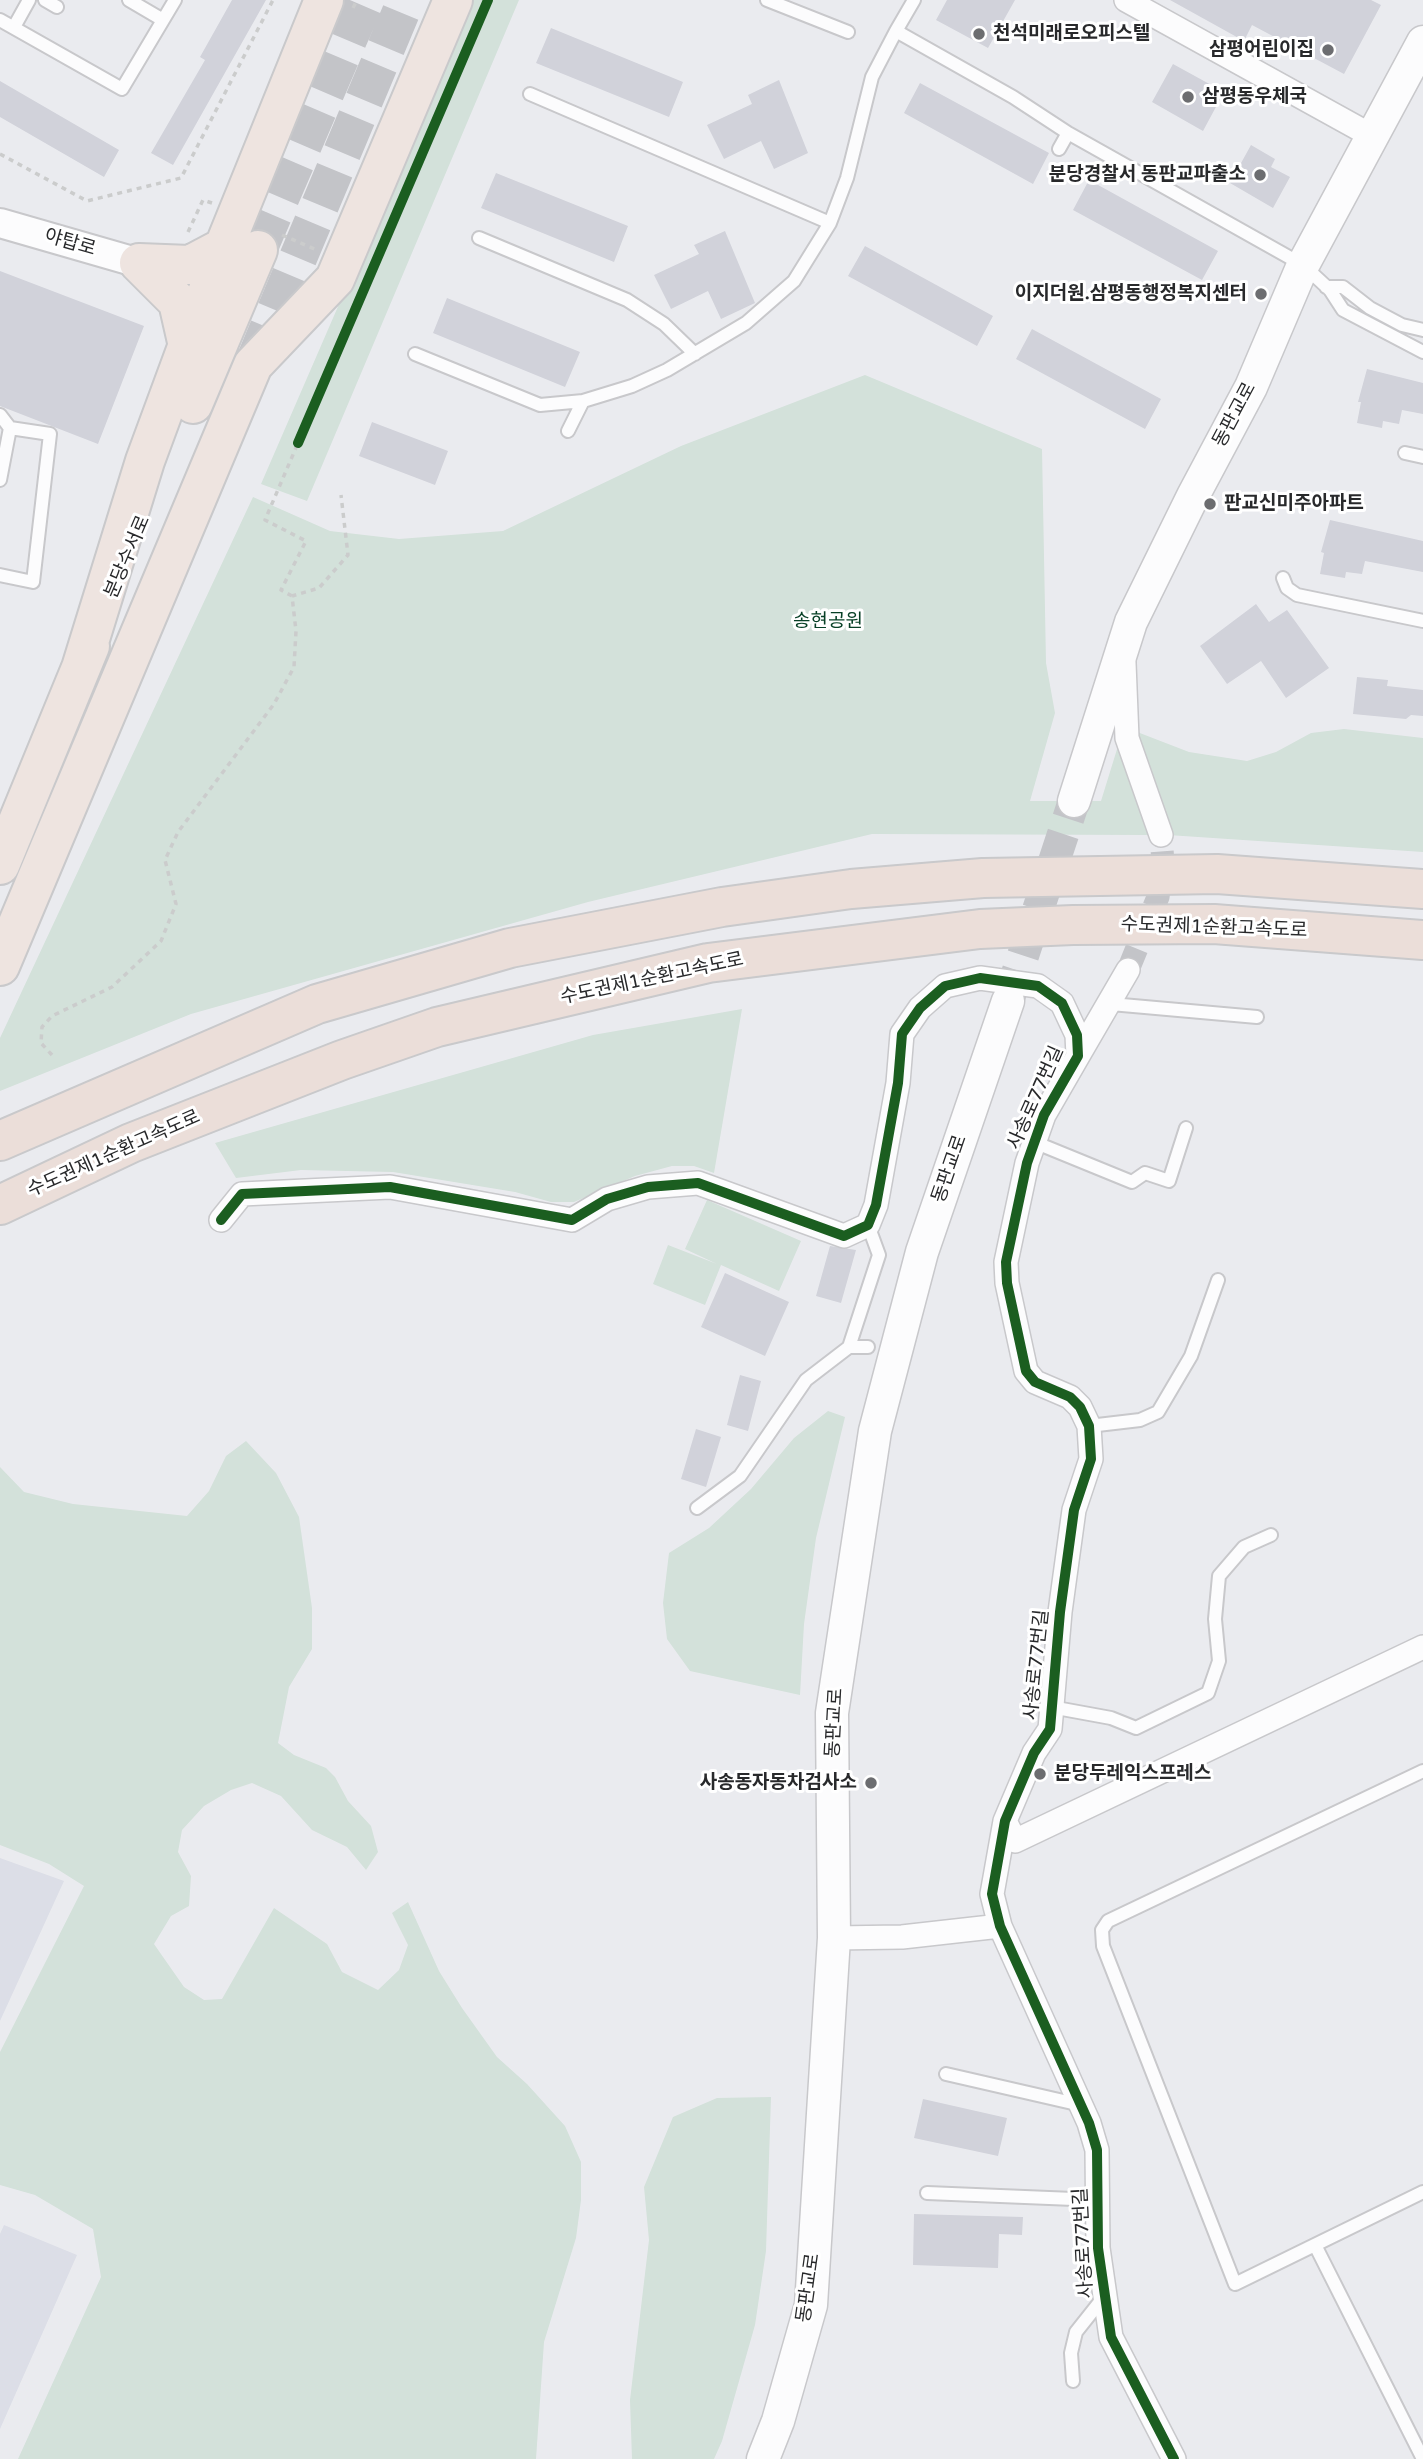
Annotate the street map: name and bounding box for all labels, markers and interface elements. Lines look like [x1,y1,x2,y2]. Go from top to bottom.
place label: 천석미래로오피스텔 [993,23,1150,45]
marker: 천석미래로오피스텔 [971,26,987,42]
place label: 삼평어린이집 [1209,39,1314,61]
marker: 삼평어린이집 [1320,42,1336,58]
place label: 삼평동우체국 [1202,86,1307,108]
marker: 삼평동우체국 [1180,89,1196,105]
place label: 분당경찰서 동판교파출소 [1049,164,1246,186]
marker: 분당경찰서 동판교파출소 [1252,167,1268,183]
street label: 야탑로 [42,225,98,261]
place label: 이지더원.삼평동행정복지센터 [1015,283,1247,305]
marker: 이지더원.삼평동행정복지센터 [1253,286,1269,302]
street label: 동판교로 [1209,379,1261,451]
place label: 판교신미주아파트 [1224,493,1364,515]
marker: 판교신미주아파트 [1202,496,1218,512]
street label: 분당수서로 [100,512,156,602]
park label: 송현공원 [793,611,863,633]
street label: 수도권제1순환고속도로 [1120,913,1308,943]
street label: 수도권제1순환고속도로 [558,948,746,1010]
street label: 사송로77번길 [1003,1043,1069,1153]
street label: 수도권제1순환고속도로 [24,1106,204,1202]
street label: 동판교로 [928,1132,972,1206]
street label: 사송로77번길 [1020,1608,1054,1722]
street label: 동판교로 [822,1687,848,1759]
place label: 분당두레익스프레스 [1054,1763,1211,1785]
marker: 분당두레익스프레스 [1032,1766,1048,1782]
place label: 사송동자동차검사소 [700,1772,857,1794]
marker: 사송동자동차검사소 [863,1775,879,1791]
street label: 사송로77번길 [1070,2187,1098,2299]
street label: 동판교로 [793,2252,825,2324]

